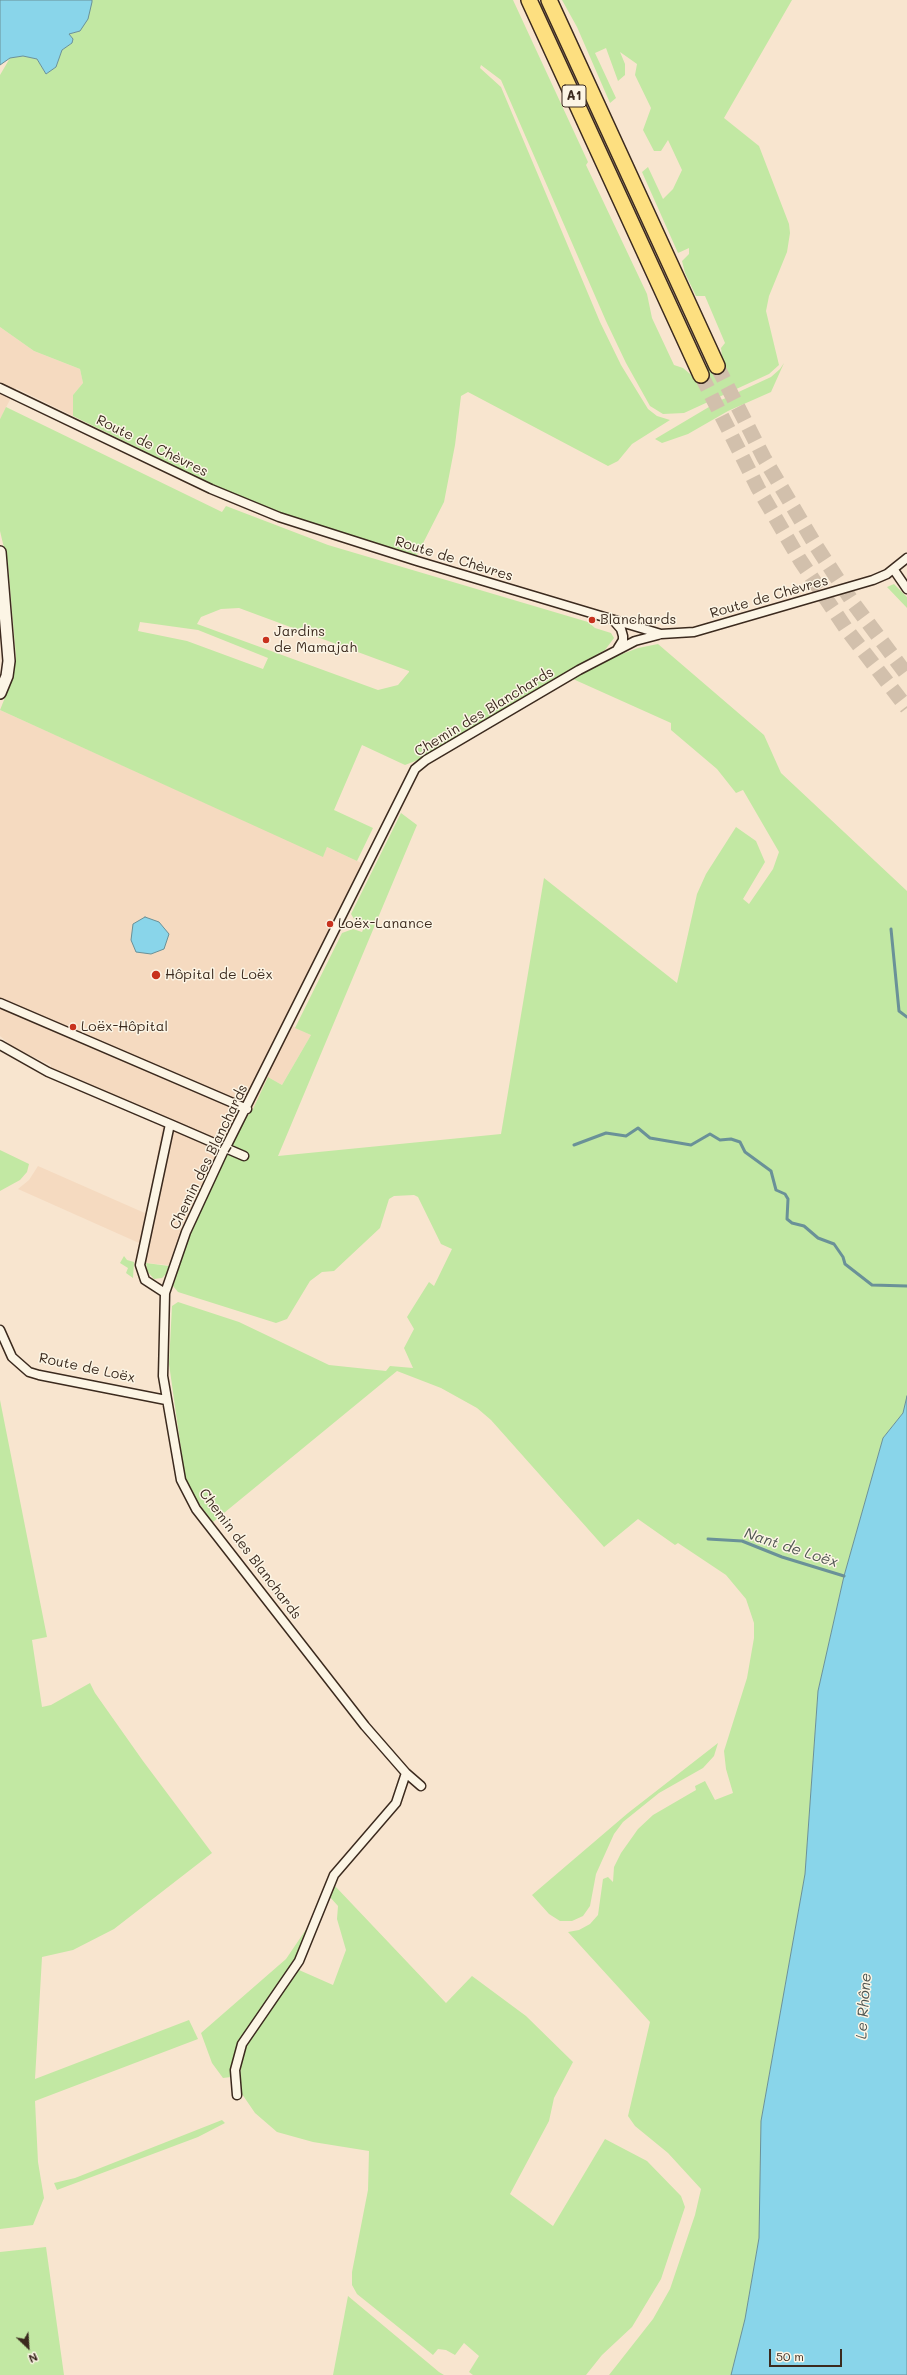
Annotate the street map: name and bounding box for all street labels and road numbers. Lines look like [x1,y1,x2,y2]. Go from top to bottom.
road number: A1 [562,85,586,107]
street label: Route de Chèvres [93,412,211,480]
street label: Route de Chèvres [393,533,515,585]
street label: Route de Chèvres [708,572,830,622]
street label: Chemin des Blanchards [411,664,557,760]
street label: Chemin des Blanchards [167,1082,251,1232]
street label: Route de Loëx [37,1350,137,1386]
street label: Chemin des Blanchards [195,1485,305,1623]

